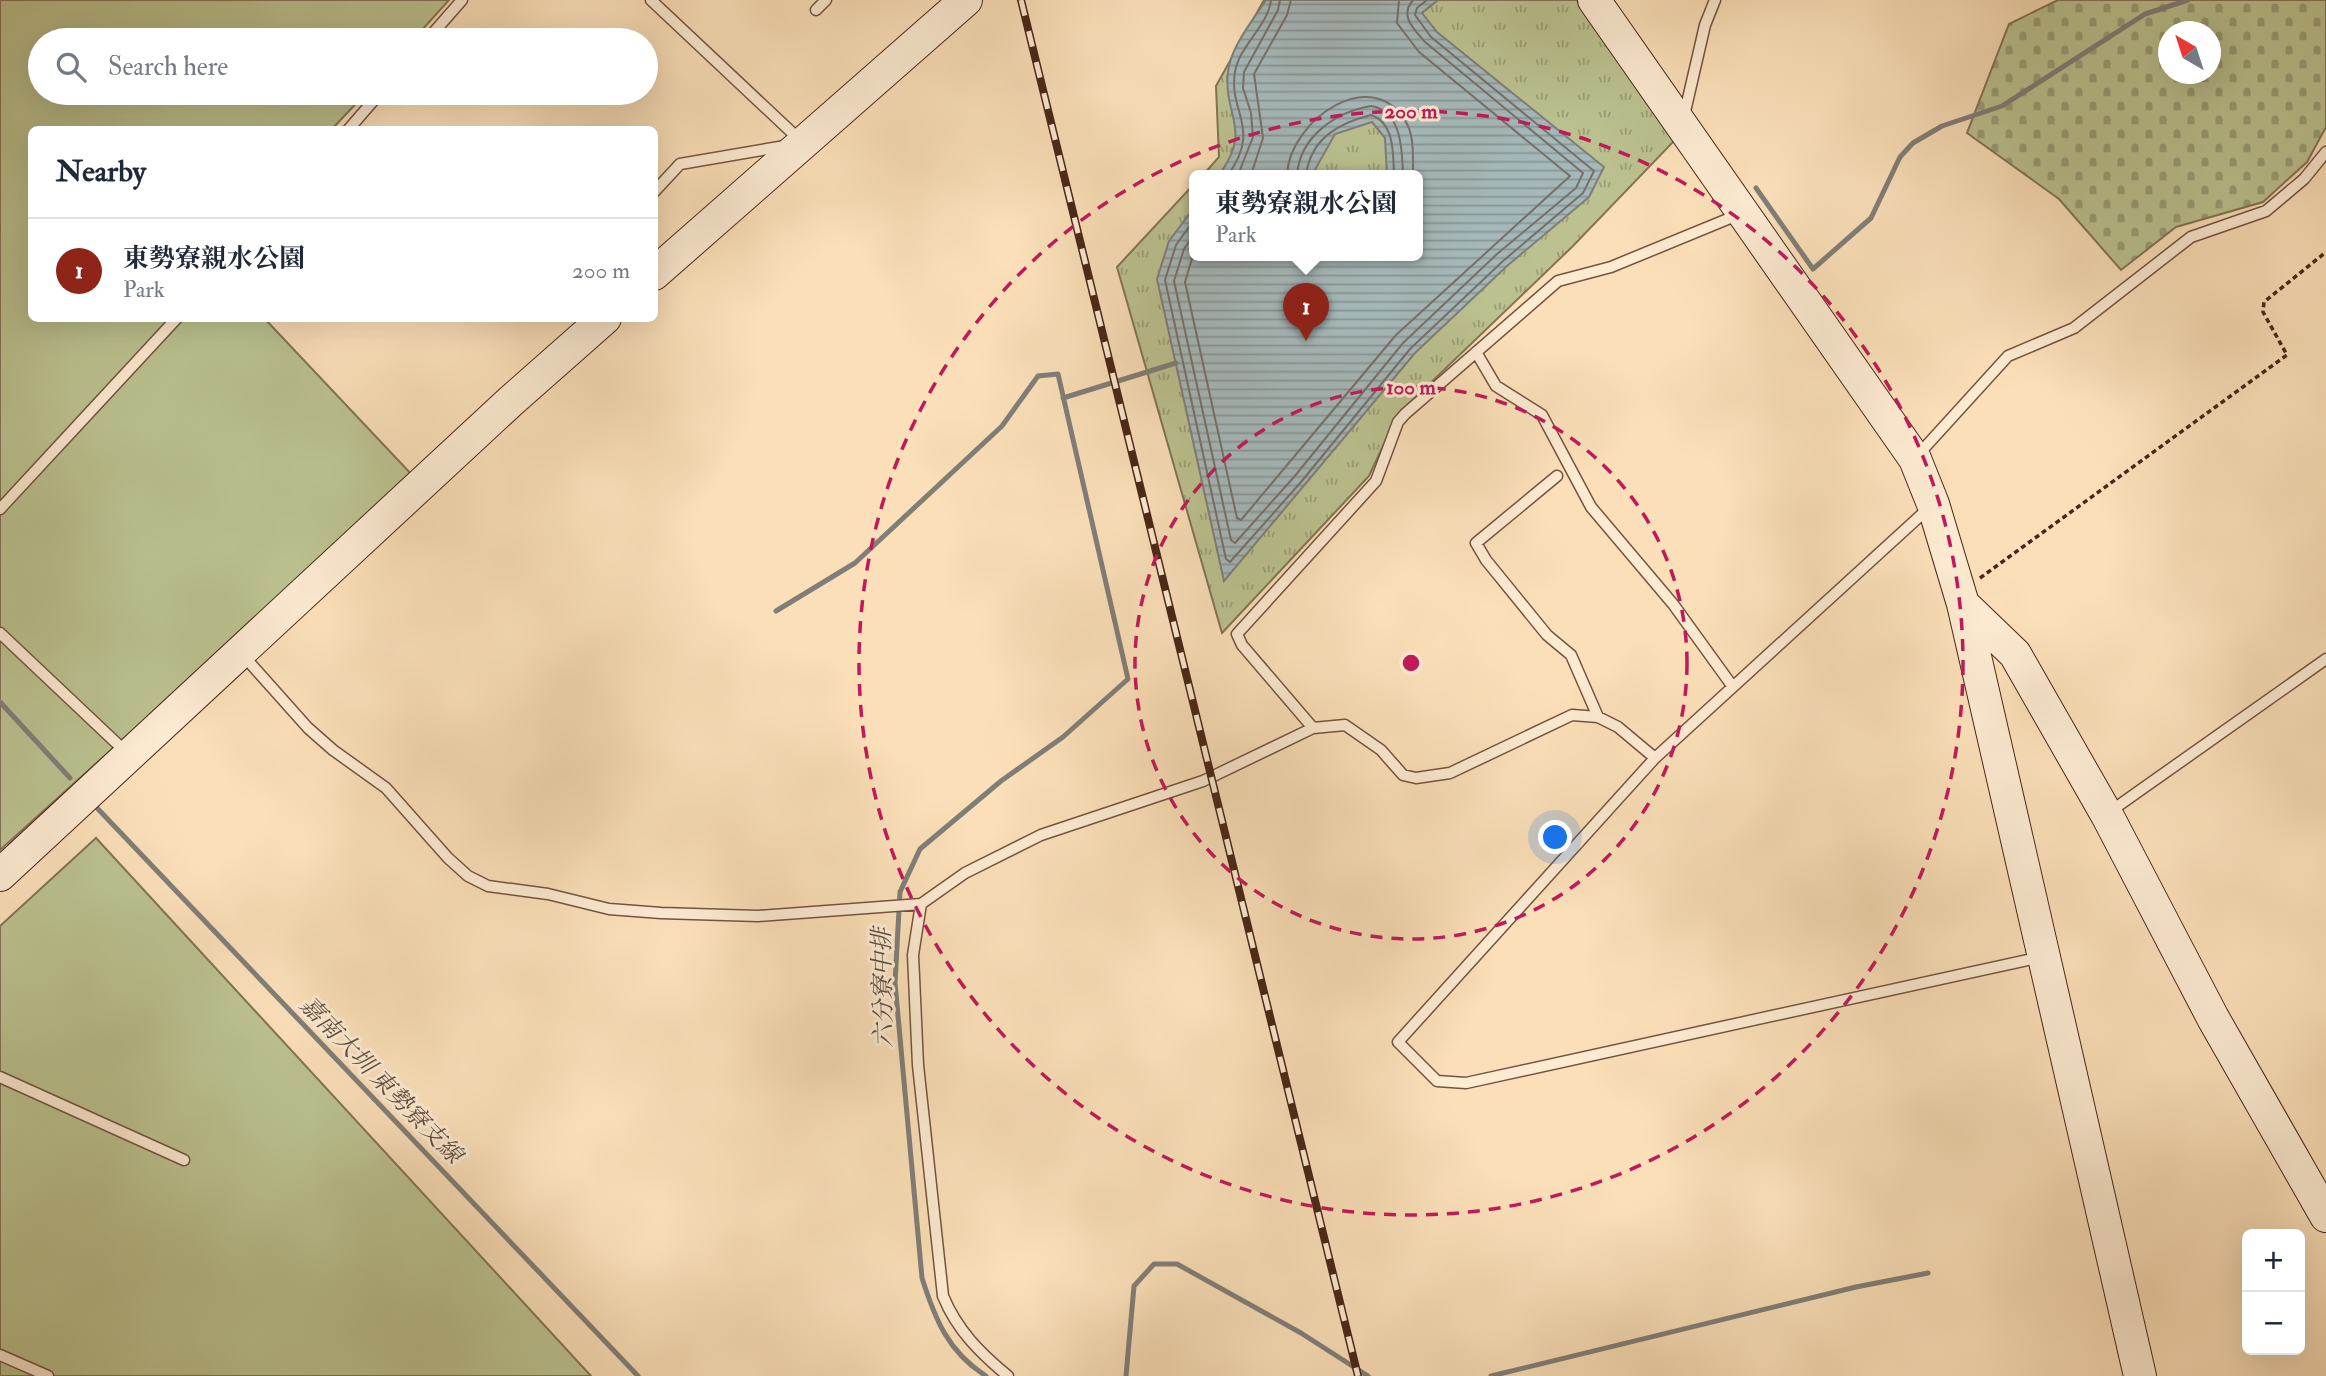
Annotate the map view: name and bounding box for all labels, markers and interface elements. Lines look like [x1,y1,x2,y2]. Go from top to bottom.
north arrow [2158,21,2221,84]
search box [28,28,658,105]
icon: search [52,48,90,86]
text: Search here [108,51,228,83]
text: 200 m [1385,98,1438,125]
text: Nearby [56,153,146,190]
popup [1189,170,1423,261]
text: 東勢寮親水公園 [1215,188,1397,220]
text: Park [1215,220,1257,249]
text: 東勢寮親水公園 [123,243,305,275]
text: 1 [75,256,83,285]
text: 200 m [572,256,630,285]
text: Park [123,275,165,304]
pin: 1 [1283,283,1329,341]
text: 100 m [1386,374,1437,401]
centre of rings [1399,651,1423,675]
your location [1538,820,1572,854]
water label: 六分寮中排 [866,925,900,1048]
water label: 嘉南大圳 東勢寮支線 [293,990,471,1172]
map controls [2242,1229,2305,1355]
button: + [2242,1229,2305,1292]
button: − [2242,1292,2305,1355]

